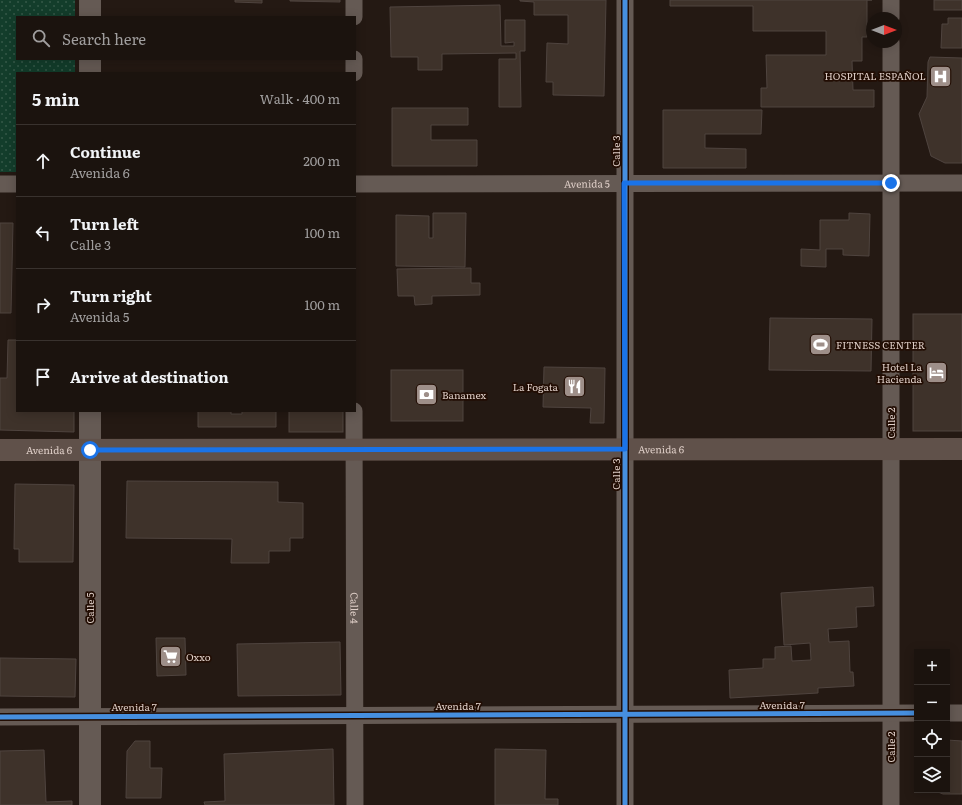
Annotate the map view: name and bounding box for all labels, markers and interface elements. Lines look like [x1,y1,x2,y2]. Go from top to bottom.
north arrow [866,12,902,48]
search box [16,16,356,60]
icon: search [30,27,52,49]
text: Search here [62,27,146,50]
hospital icon: HOSPITAL ESPAÑOL [928,63,954,89]
place label: HOSPITAL ESPAÑOL [824,68,926,83]
text: 5 min [32,86,80,111]
text: Walk · 400 m [260,89,340,108]
street label: Calle 3 [608,135,623,167]
text: Continue [70,140,140,163]
icon: ahead [32,150,54,172]
text: 200 m [303,151,340,170]
text: Avenida 6 [70,163,130,182]
route end [882,174,900,192]
street label: Avenida 5 [564,176,610,191]
text: Turn left [70,212,139,235]
icon: left [32,222,54,244]
text: 100 m [304,223,340,242]
text: Calle 3 [70,235,111,254]
text: Turn right [70,284,152,307]
icon: right [32,294,54,316]
text: 100 m [304,295,340,314]
text: Avenida 5 [70,307,129,326]
sports icon: FITNESS CENTER [808,332,834,358]
place label: FITNESS CENTER [836,337,925,352]
place label: Hotel La Hacienda [877,359,923,386]
hotel icon: Hotel La Hacienda [924,360,950,386]
text: Arrive at destination [70,365,229,388]
icon: arrive [32,366,54,388]
restaurant icon: La Fogata [561,374,587,400]
place label: La Fogata [513,379,559,394]
bank icon: Banamex [414,382,440,408]
place label: Banamex [442,387,487,402]
street label: Calle 2 [883,407,898,439]
route start [81,441,99,459]
street label: Avenida 6 [638,441,685,456]
street label: Avenida 6 [26,442,73,457]
street label: Calle 3 [608,458,623,490]
street label: Calle 5 [82,592,97,624]
street label: Calle 4 [347,592,363,624]
supermarket icon: Oxxo [158,644,184,670]
place label: Oxxo [186,649,211,664]
map controls [914,649,950,793]
button: + [914,649,950,685]
button: − [914,685,950,721]
street label: Avenida 7 [759,697,805,712]
street label: Avenida 7 [435,698,481,713]
street label: Avenida 7 [111,699,157,714]
button: locate [914,721,950,757]
street label: Calle 2 [883,731,898,763]
button: layers [914,757,950,793]

